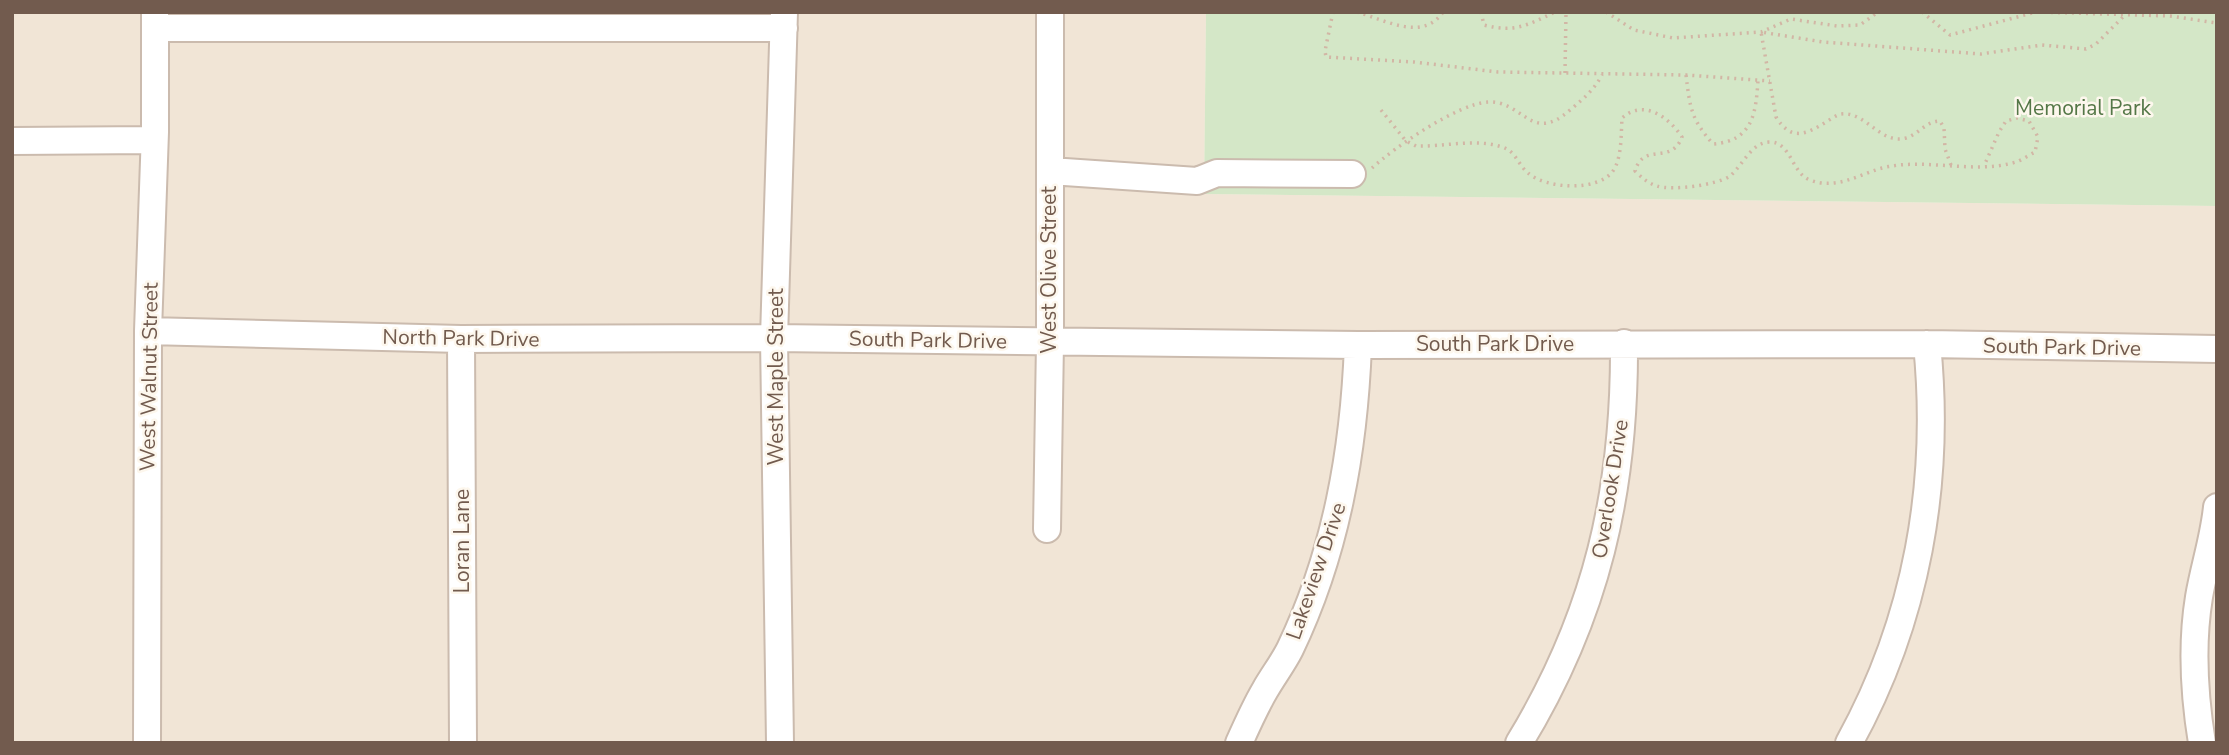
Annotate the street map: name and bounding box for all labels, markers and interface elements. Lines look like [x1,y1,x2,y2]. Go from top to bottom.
park label: Memorial Park [2015,94,2151,122]
street label: West Olive Street [1035,186,1063,354]
street label: West Walnut Street [133,282,165,472]
street label: West Maple Street [762,288,790,466]
street label: North Park Drive [382,323,540,353]
street label: South Park Drive [849,325,1007,355]
street label: South Park Drive [1416,330,1574,358]
street label: South Park Drive [1983,332,2141,362]
street label: Overlook Drive [1585,417,1635,561]
street label: Loran Lane [448,489,476,593]
street label: Lakeview Drive [1279,499,1353,643]

